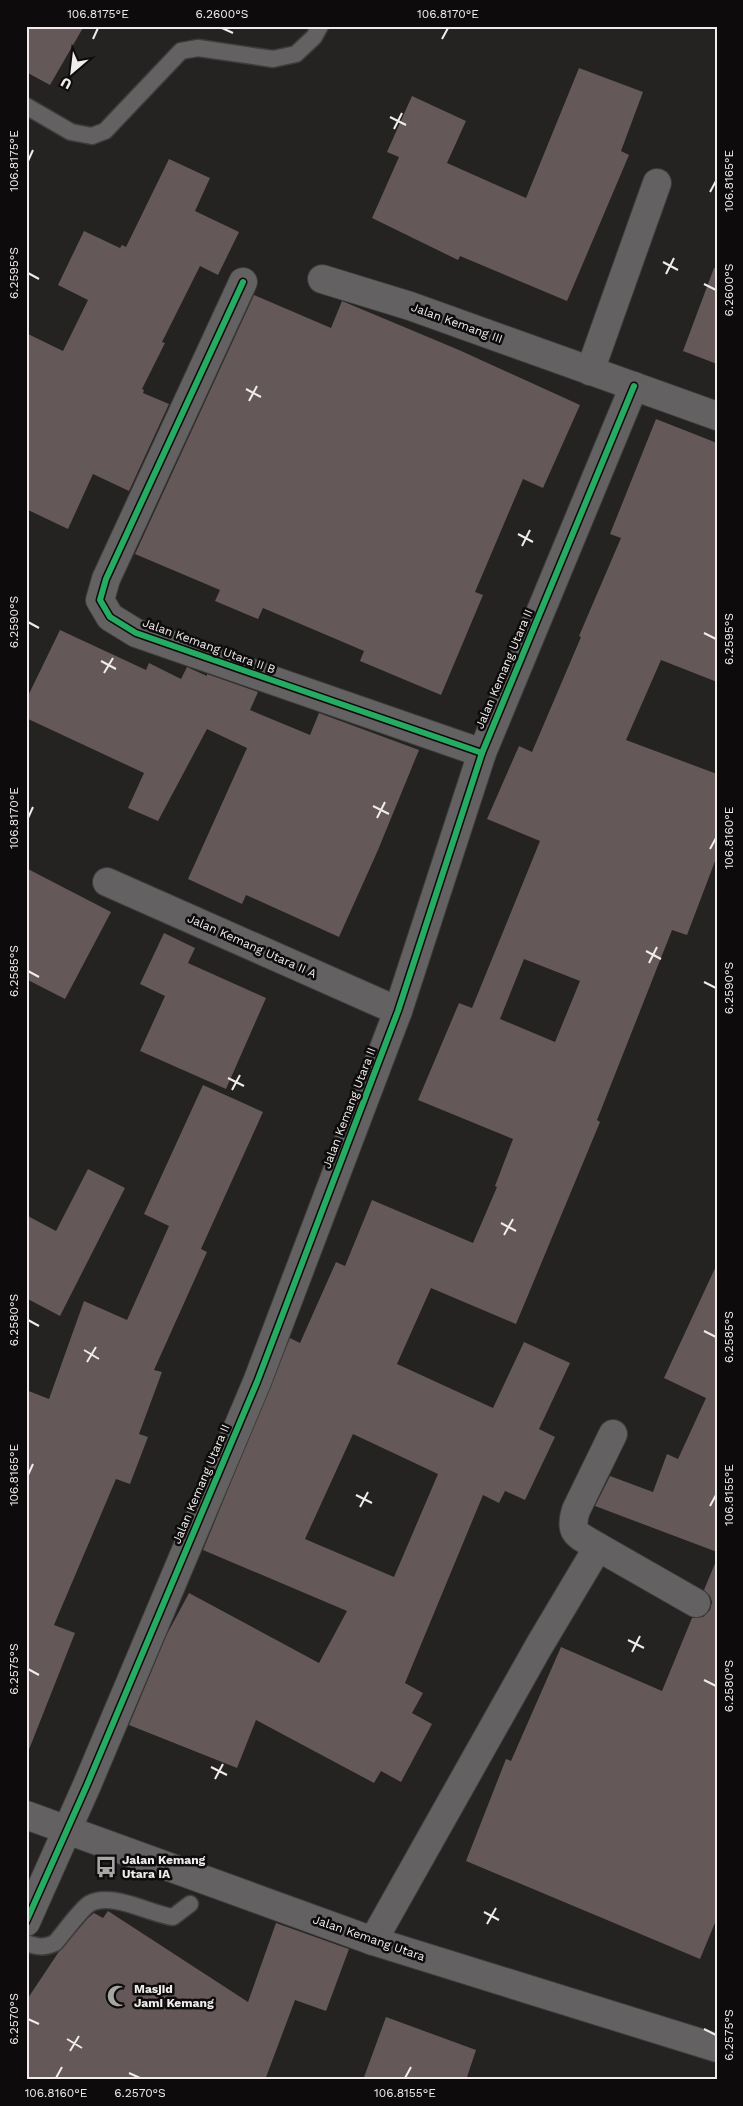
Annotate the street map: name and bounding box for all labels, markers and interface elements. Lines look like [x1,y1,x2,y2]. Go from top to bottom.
text: 106.8175°E [67,7,129,21]
text: 6.2600°S [196,7,248,21]
text: 106.8170°E [417,7,479,21]
north arrow [48,48,98,98]
text: U [58,74,74,93]
text: 106.8175°E [7,130,21,192]
text: 106.8165°E [722,150,736,212]
text: 6.2595°S [7,247,21,299]
text: 6.2600°S [722,264,736,316]
street label: Jalan Kemang III [409,300,505,346]
text: 6.2590°S [7,596,21,648]
street label: Jalan Kemang Utara II [472,607,536,731]
text: 6.2595°S [722,613,736,665]
street label: Jalan Kemang Utara II B [141,615,278,677]
text: 106.8170°E [7,787,21,849]
text: 106.8160°E [722,806,736,869]
street label: Jalan Kemang Utara II A [185,911,319,981]
text: 6.2585°S [7,945,21,997]
text: 6.2590°S [722,962,736,1014]
street label: Jalan Kemang Utara II [319,1045,379,1171]
text: 6.2580°S [7,1294,21,1346]
text: 6.2585°S [722,1311,736,1363]
street label: Jalan Kemang Utara II [169,1422,233,1546]
text: 106.8165°E [7,1444,21,1506]
text: 106.8155°E [722,1464,736,1526]
text: 6.2575°S [7,1643,21,1695]
text: 6.2580°S [722,1660,736,1712]
place label: Jalan Kemang Utara IA [122,1853,206,1881]
bus stop icon: Jalan Kemang Utara IA [93,1854,119,1880]
street label: Jalan Kemang Utara [311,1912,427,1964]
place label: Masjid Jami Kemang [134,1982,214,2010]
mosque icon: Masjid Jami Kemang [105,1983,131,2009]
text: 6.2570°S [7,1993,21,2045]
text: 6.2575°S [722,2009,736,2061]
text: 106.8160°E [25,2086,88,2100]
text: 6.2570°S [114,2086,166,2100]
text: 106.8155°E [374,2086,436,2100]

